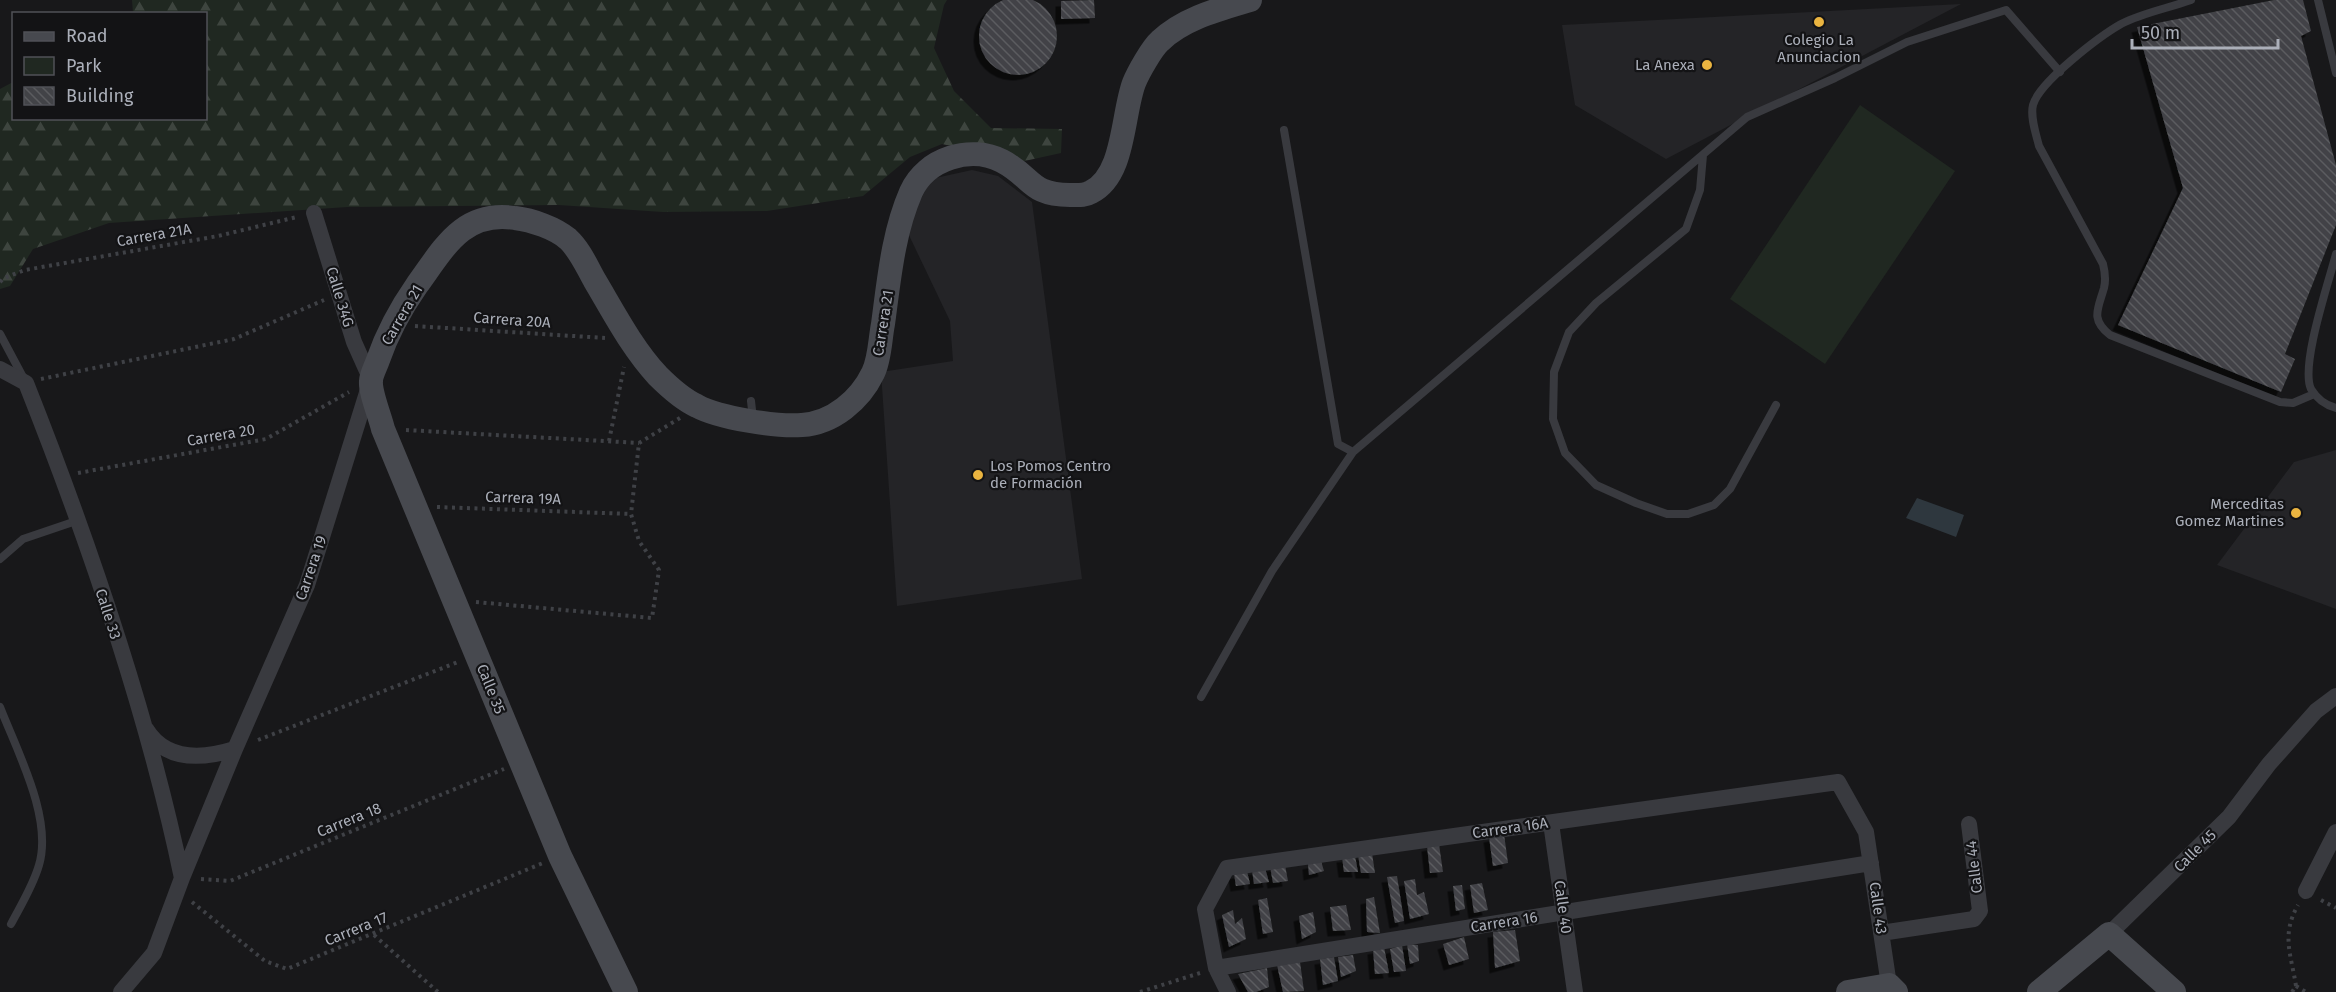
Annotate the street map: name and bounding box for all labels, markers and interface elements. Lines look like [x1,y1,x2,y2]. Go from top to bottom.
legend [12,12,207,120]
scale bar [2132,12,2278,50]
marker: Colegio La Anunciacion [1812,15,1826,29]
text: 50 m [2141,22,2180,44]
text: Road [66,25,108,47]
place label: Colegio La Anunciacion [1777,31,1861,66]
text: Park [66,55,102,77]
place label: La Anexa [1635,56,1695,74]
marker: La Anexa [1700,58,1714,72]
text: Building [66,85,134,107]
street label: Carrera 21A [115,220,193,250]
street label: Calle 34G [322,265,358,329]
street label: Carrera 21 [378,282,426,348]
street label: Carrera 21 [869,289,897,357]
street label: Carrera 20A [473,308,552,332]
street label: Carrera 20 [185,420,257,450]
place label: Los Pomos Centro de Formación [990,457,1111,492]
marker: Los Pomos Centro de Formación [971,468,985,482]
street label: Carrera 19A [485,488,562,508]
place label: Merceditas Gomez Martines [2175,495,2284,530]
marker: Merceditas Gomez Martines [2289,506,2303,520]
street label: Carrera 19 [292,533,331,603]
street label: Calle 33 [91,586,125,642]
street label: Calle 35 [473,661,509,717]
street label: Carrera 18 [314,799,384,841]
street label: Carrera 16A [1471,814,1549,842]
street label: Calle 45 [2170,826,2220,876]
street label: Calle 44 [1962,840,1986,894]
street label: Calle 40 [1550,879,1576,935]
street label: Calle 43 [1865,881,1891,935]
street label: Carrera 17 [322,908,390,950]
street label: Carrera 16 [1469,908,1539,936]

